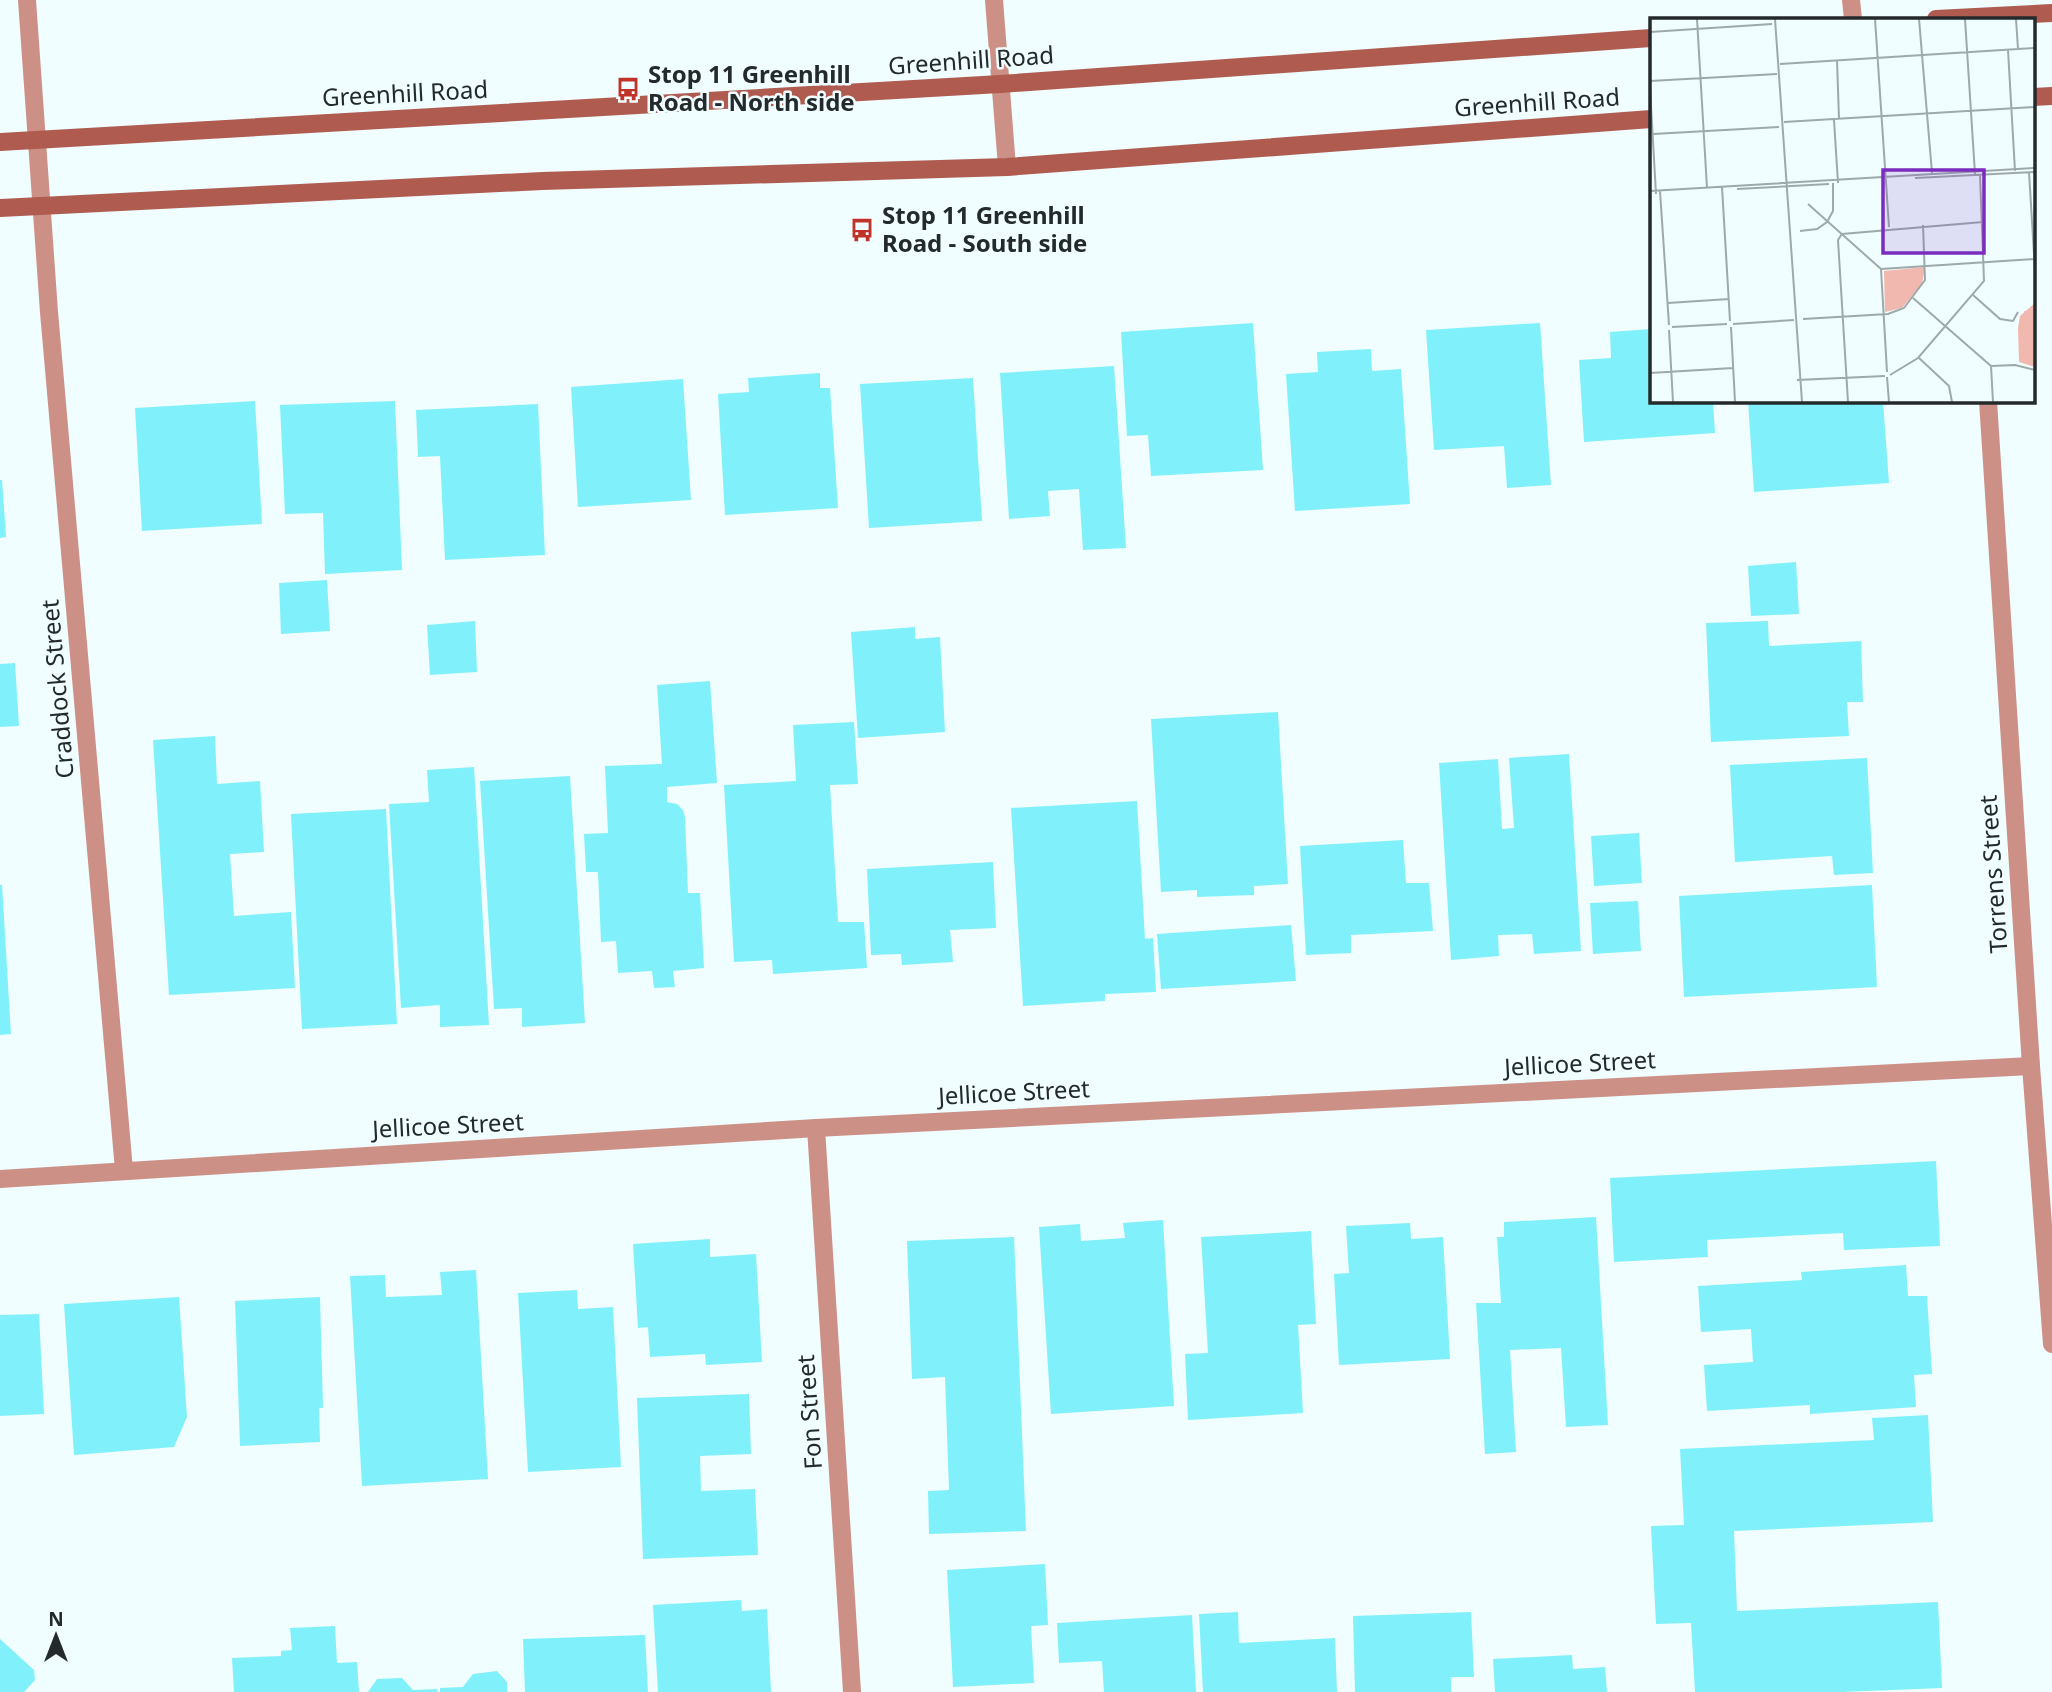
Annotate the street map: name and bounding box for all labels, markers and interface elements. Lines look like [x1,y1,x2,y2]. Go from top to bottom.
inset map [1650,18,2035,402]
street label: Greenhill Road [887,37,1055,82]
place label: Stop 11 Greenhill Road - North side [648,57,855,118]
street label: Greenhill Road [321,72,489,113]
bus stop icon: Stop 11 Greenhill Road - North side [614,75,642,103]
street label: Greenhill Road [1453,79,1621,124]
place label: Stop 11 Greenhill Road - South side [882,198,1087,259]
bus stop icon: Stop 11 Greenhill Road - South side [848,216,876,244]
street label: Craddock Street [32,598,81,780]
street label: Torrens Street [1970,793,2014,954]
street label: Jellicoe Street [1501,1042,1657,1083]
street label: Jellicoe Street [935,1071,1091,1112]
street label: Jellicoe Street [369,1104,525,1145]
street label: Fon Street [788,1353,829,1471]
north arrow [21,1601,91,1671]
text: N [48,1606,64,1632]

